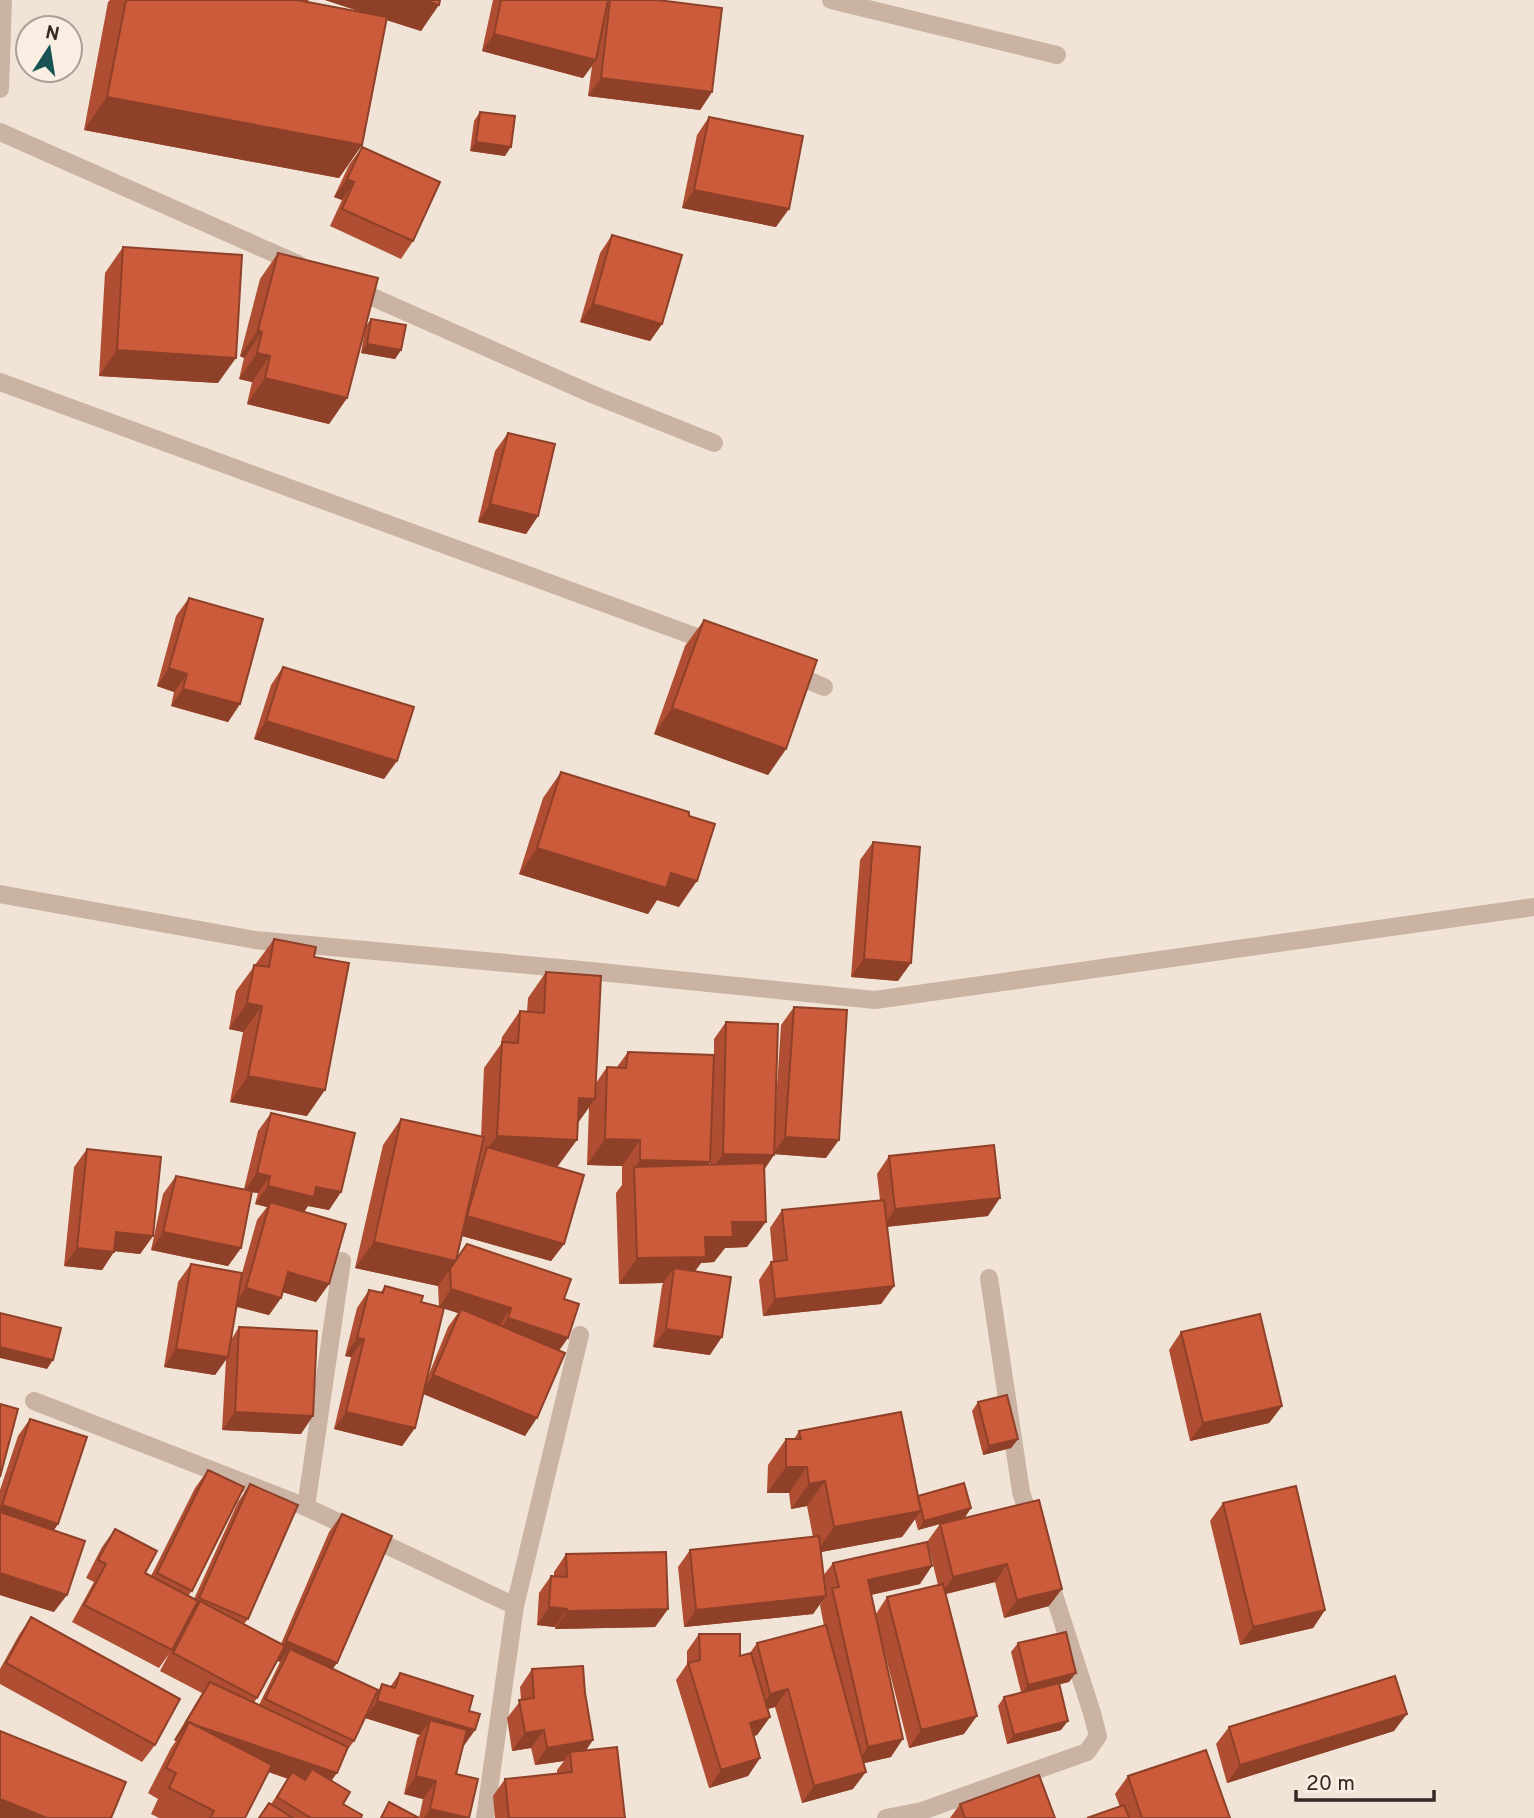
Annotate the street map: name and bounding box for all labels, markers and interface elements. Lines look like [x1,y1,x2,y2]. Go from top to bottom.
north arrow [14,14,84,84]
text: N [43,21,61,47]
scale bar [1296,1758,1434,1802]
text: 20 m [1306,1771,1355,1798]

